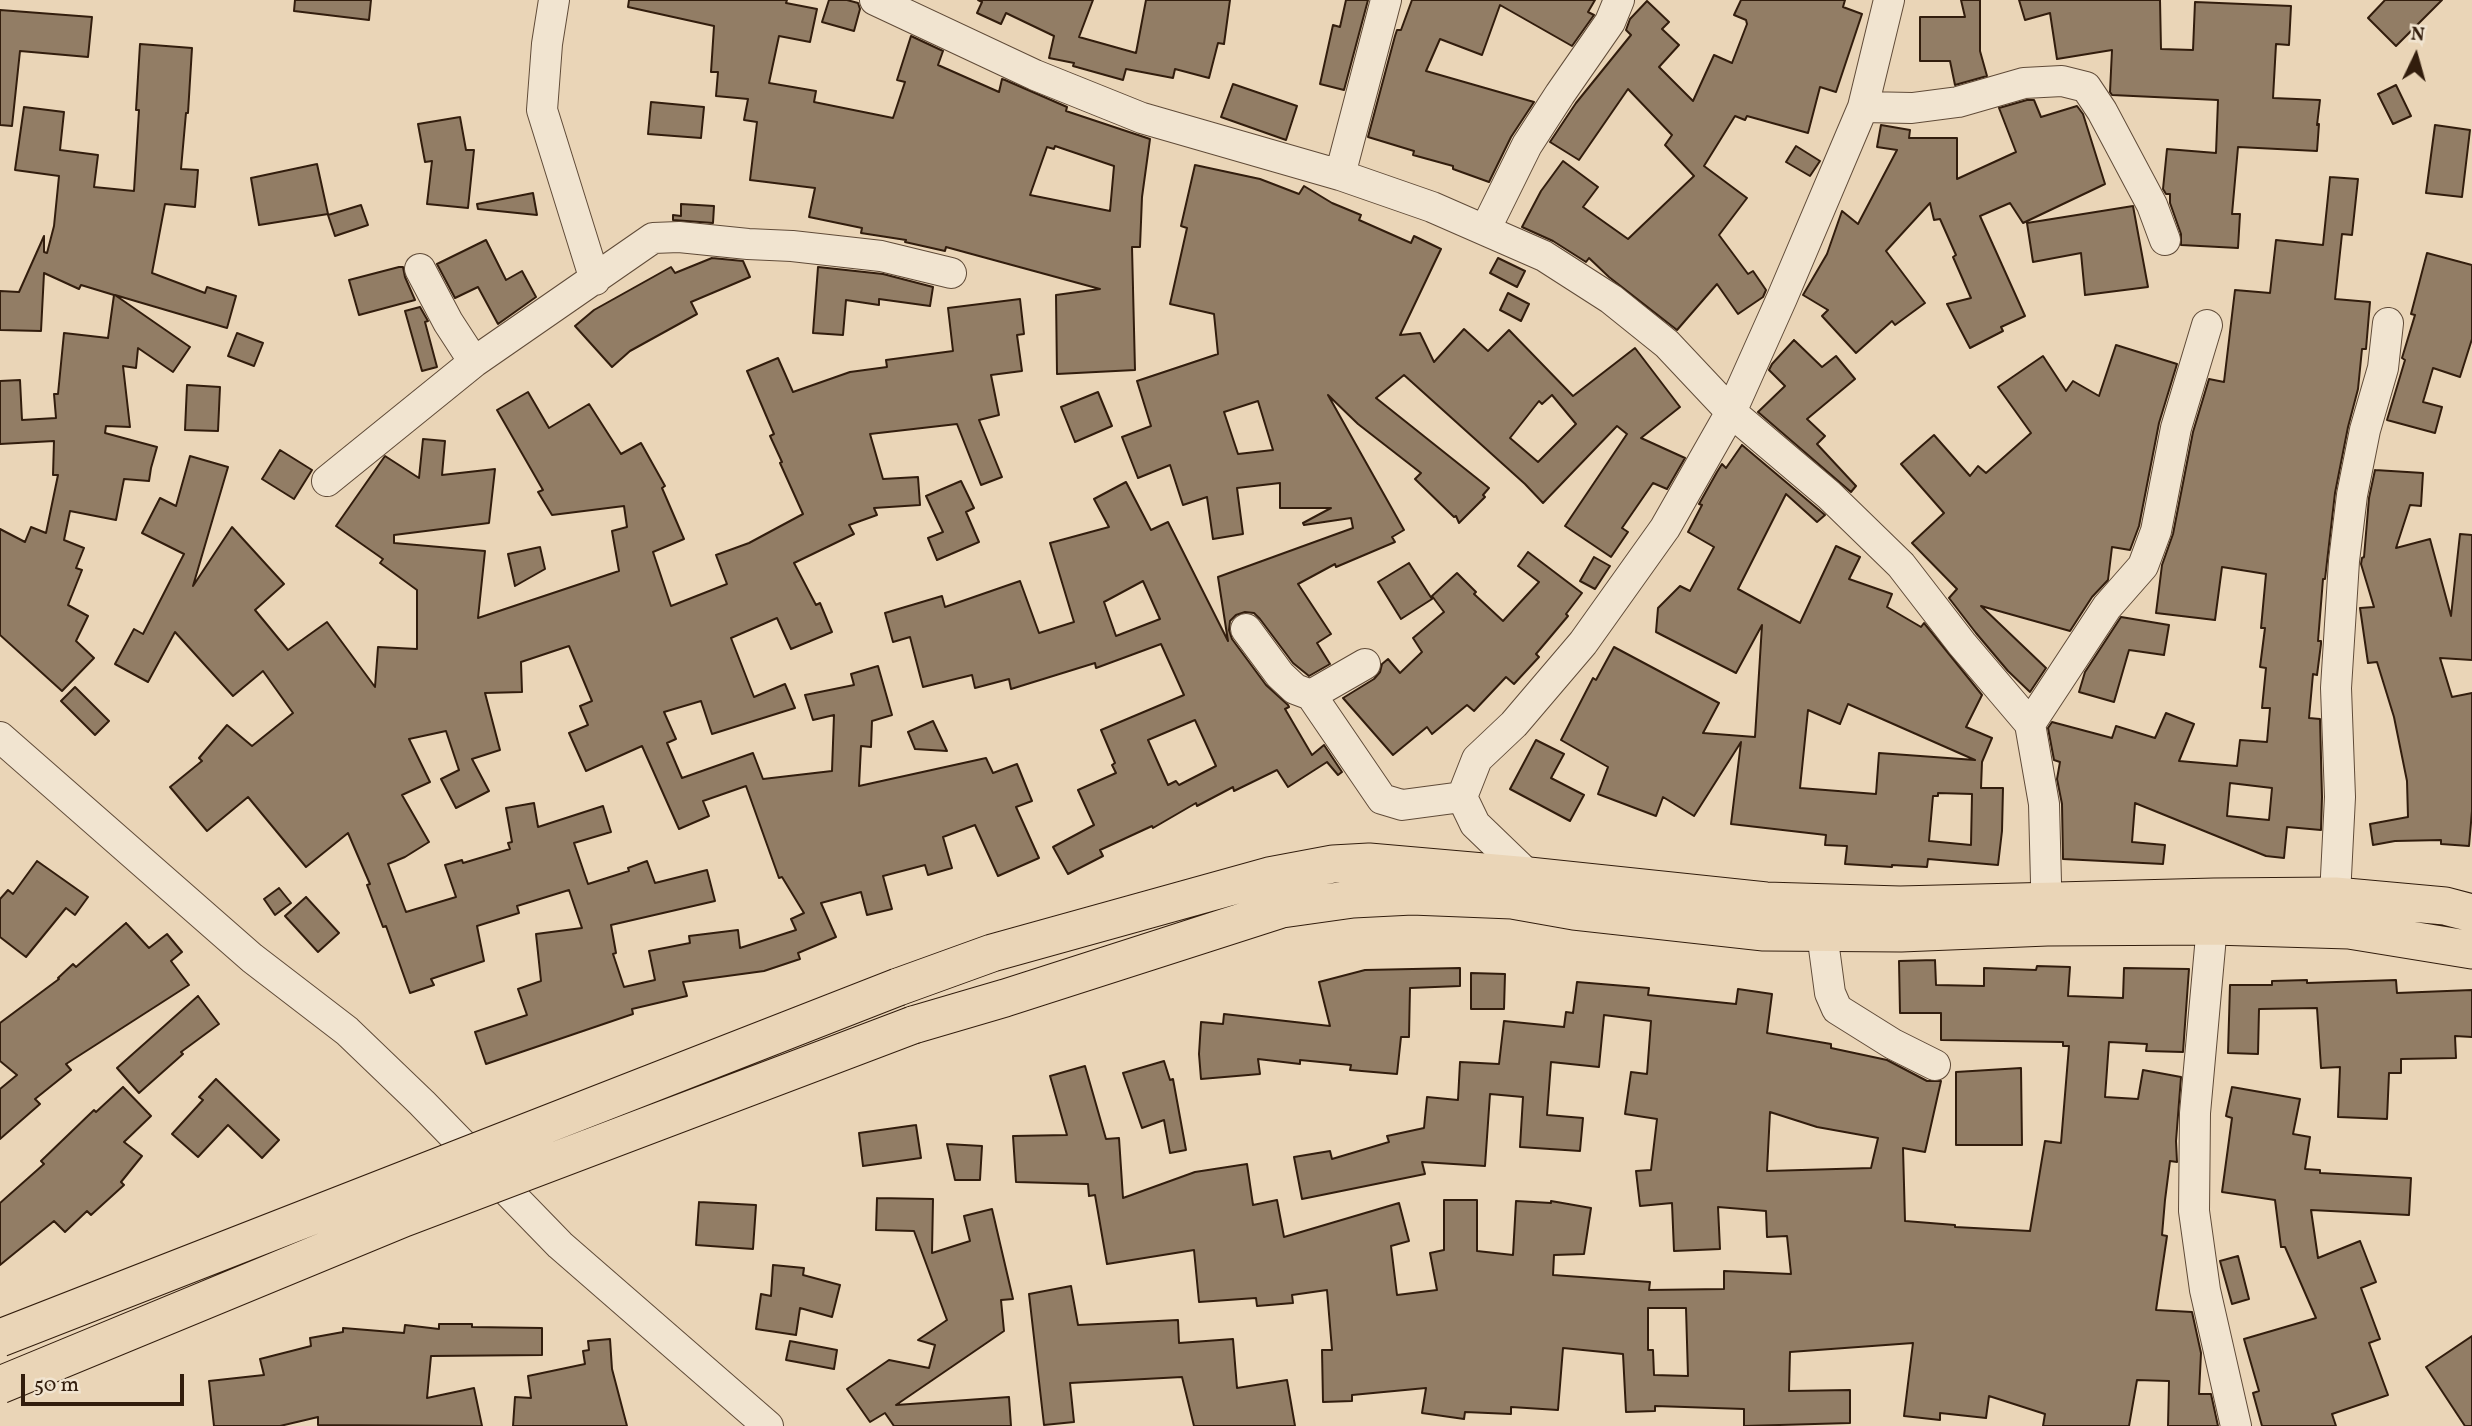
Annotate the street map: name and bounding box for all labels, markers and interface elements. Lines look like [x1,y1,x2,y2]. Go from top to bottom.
north arrow [2381,21,2451,91]
text: N [2410,22,2426,49]
scale bar [24,1360,187,1404]
text: 50 m [34,1371,79,1400]

